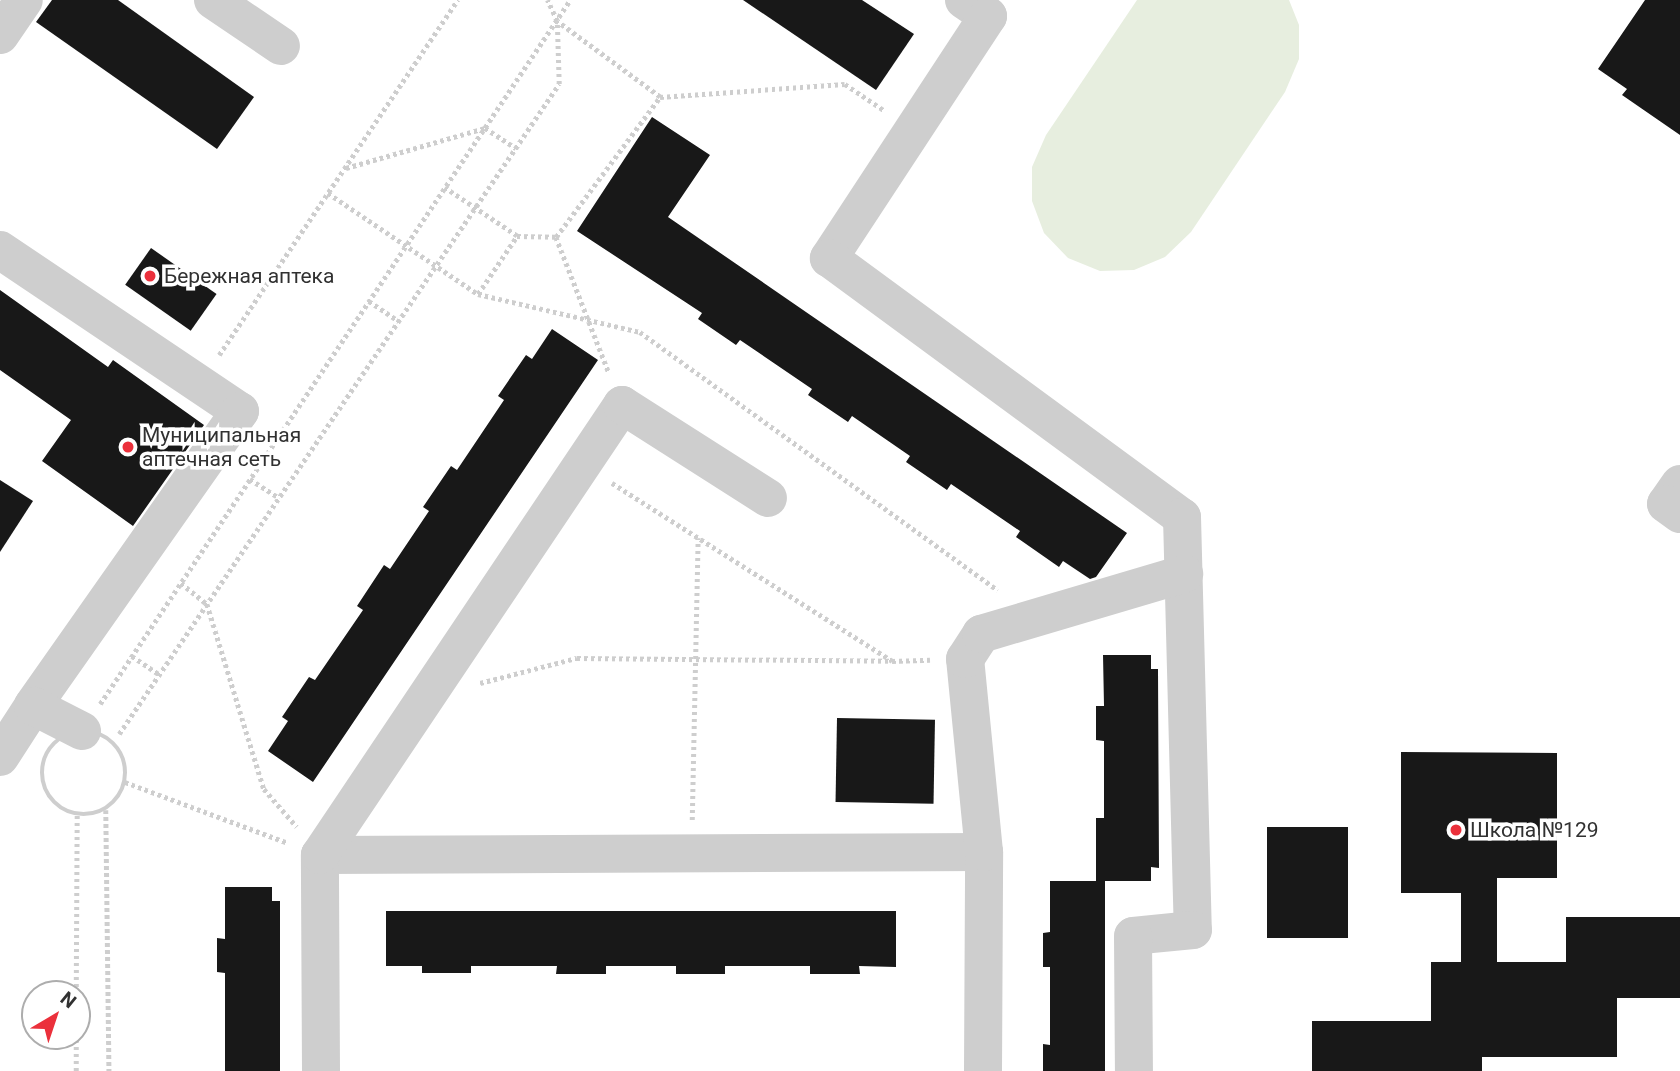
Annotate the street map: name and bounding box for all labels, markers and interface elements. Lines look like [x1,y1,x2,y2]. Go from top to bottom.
place label: Бережная аптека [164,263,334,289]
marker: Бережная аптека [142,268,158,284]
place label: Муниципальная аптечная сеть [142,422,301,472]
marker: Муниципальная аптечная сеть [120,439,136,455]
place label: Школа №129 [1470,817,1598,843]
marker: Школа №129 [1448,822,1464,838]
north arrow [21,980,91,1050]
text: N [56,987,81,1013]

